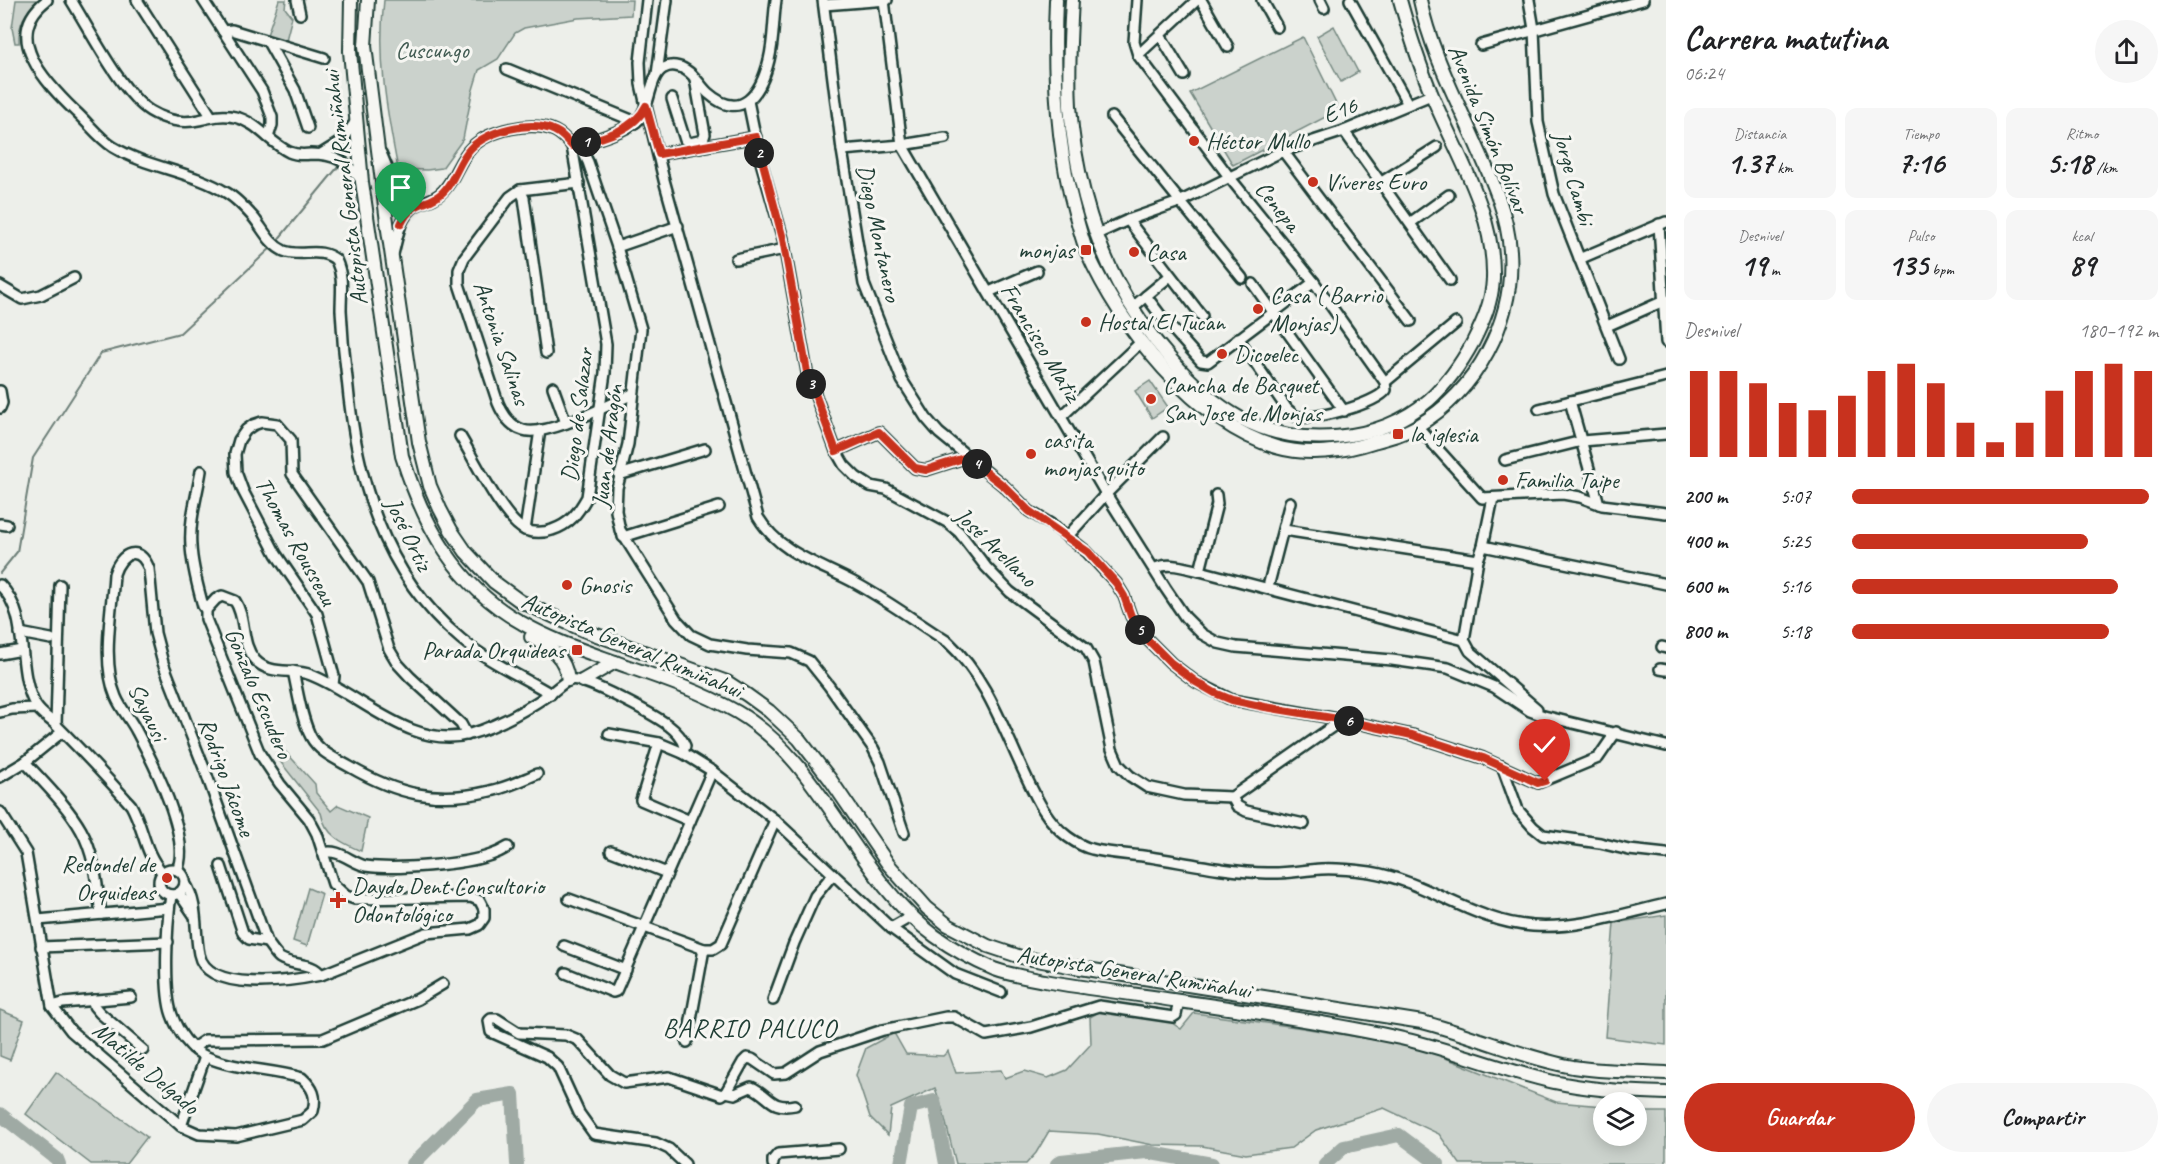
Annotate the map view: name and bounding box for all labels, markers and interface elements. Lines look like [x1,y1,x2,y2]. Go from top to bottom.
text: Carrera matutina [1684,17,1887,59]
button: share [2095,20,2158,83]
park label: Cuscungo [395,35,470,65]
street label: Avenida Simón Bolívar [1441,40,1537,220]
text: 06:24 [1684,61,1724,86]
street label: Autopista General Rumiñahui [315,65,374,307]
street label: E16 [1319,89,1363,130]
text: Distancia [1734,124,1786,144]
text: Tiempo [1903,124,1939,144]
text: Ritmo [2066,124,2098,144]
place label: Héctor Mullo [1206,126,1311,156]
pin: 1 [571,127,601,157]
street label: Jorge Cambi [1546,127,1602,231]
text: 1 [582,132,590,152]
marker: Héctor Mullo [1187,134,1201,148]
pin: 2 [744,138,774,168]
text: 2 [755,143,763,163]
text: 1.37 [1727,144,1773,182]
text: 7:16 [1898,144,1944,182]
text: 5:18 [2047,144,2093,182]
text: km [1773,158,1793,178]
text: /km [2093,158,2117,178]
pin [375,162,426,224]
street label: Diego Montanero [850,162,908,306]
place label: Víveres Euro [1325,167,1428,197]
icon: arrive [384,171,417,204]
street label: Cenepa [1249,175,1309,239]
marker: Víveres Euro [1306,175,1320,189]
text: Desnivel [1738,226,1782,246]
text: Pulso [1908,226,1934,246]
text: kcal [2071,226,2093,246]
place label: monjas [1018,235,1077,265]
place label: Casa [1146,237,1187,267]
marker: monjas [1079,243,1093,257]
marker: Casa [1127,245,1141,259]
text: 19 [1740,246,1767,284]
text: 135 [1888,246,1928,284]
text: 89 [2069,246,2095,284]
text: m [1767,260,1780,280]
text: bpm [1928,260,1954,280]
street label: Antonia Salinas [467,277,538,411]
street label: Francisco Matiz [994,277,1089,409]
place label: Casa ( Barrio Monjas) [1270,280,1384,338]
marker: Casa ( Barrio Monjas) [1251,302,1265,316]
place label: Hostal El Tucan [1098,307,1226,337]
marker: Hostal El Tucan [1079,315,1093,329]
text: Desnivel [1684,318,1738,343]
text: 180–192 m [2079,318,2158,343]
place label: Dicoelec [1234,339,1299,369]
street label: Diego de Salazar [554,344,600,483]
marker: Dicoelec [1215,347,1229,361]
pin: 3 [796,369,826,399]
place label: Cancha de Basquet San Jose de Monjas [1163,370,1323,428]
text: 3 [807,374,815,394]
street label: Juan de Aragón [584,381,630,510]
marker: Cancha de Basquet San Jose de Monjas [1144,392,1158,406]
place label: la iglesia [1410,419,1479,449]
place label: casita monjas quito [1043,425,1146,483]
marker: la iglesia [1391,427,1405,441]
marker: casita monjas quito [1024,447,1038,461]
pin: 4 [962,449,992,479]
text: 4 [973,454,981,474]
place label: Familia Taipe [1515,465,1621,495]
street label: Thomas Rousseau [248,472,345,612]
marker: Familia Taipe [1496,473,1510,487]
text: 200 m [1684,484,1727,509]
text: 5:07 [1780,484,1811,509]
street label: José Ortiz [378,492,440,577]
street label: José Arellano [948,500,1044,594]
text: 400 m [1684,529,1727,554]
text: 5:25 [1780,529,1811,554]
place label: Gnosis [579,570,633,600]
text: 600 m [1684,574,1728,599]
text: 5:16 [1780,574,1811,599]
marker: Gnosis [560,578,574,592]
street label: Autopista General Rumiñahui [517,585,750,706]
pin: 5 [1125,615,1155,645]
text: 800 m [1684,619,1727,644]
text: 5:18 [1780,619,1811,644]
text: 5 [1137,620,1143,640]
street label: Gonzalo Escudero [218,623,301,764]
place label: Parada Orquideas [422,635,567,665]
marker: Parada Orquideas [570,643,584,657]
street label: Sayausi [121,678,176,748]
pin: 6 [1334,706,1364,736]
text: 6 [1345,711,1353,731]
street label: Rodrigo Jácome [192,714,263,842]
pin [1519,719,1570,781]
icon: check [1528,728,1561,761]
place label: Redondel de Orquideas [62,849,158,907]
marker: Redondel de Orquideas [160,871,174,885]
place label: Daydo Dent Consultorio Odontológico [352,871,547,929]
marker: Daydo Dent Consultorio Odontológico [329,891,347,909]
street label: Autopista General Rumiñahui [1015,939,1257,1006]
district label: BARRIO PALUCO [663,1012,839,1045]
street label: Matilde Delgado [87,1015,206,1122]
button: Guardar [1684,1083,1915,1152]
button: Compartir [1927,1083,2158,1152]
map controls [1593,1092,1647,1146]
button: layers [1593,1092,1647,1146]

